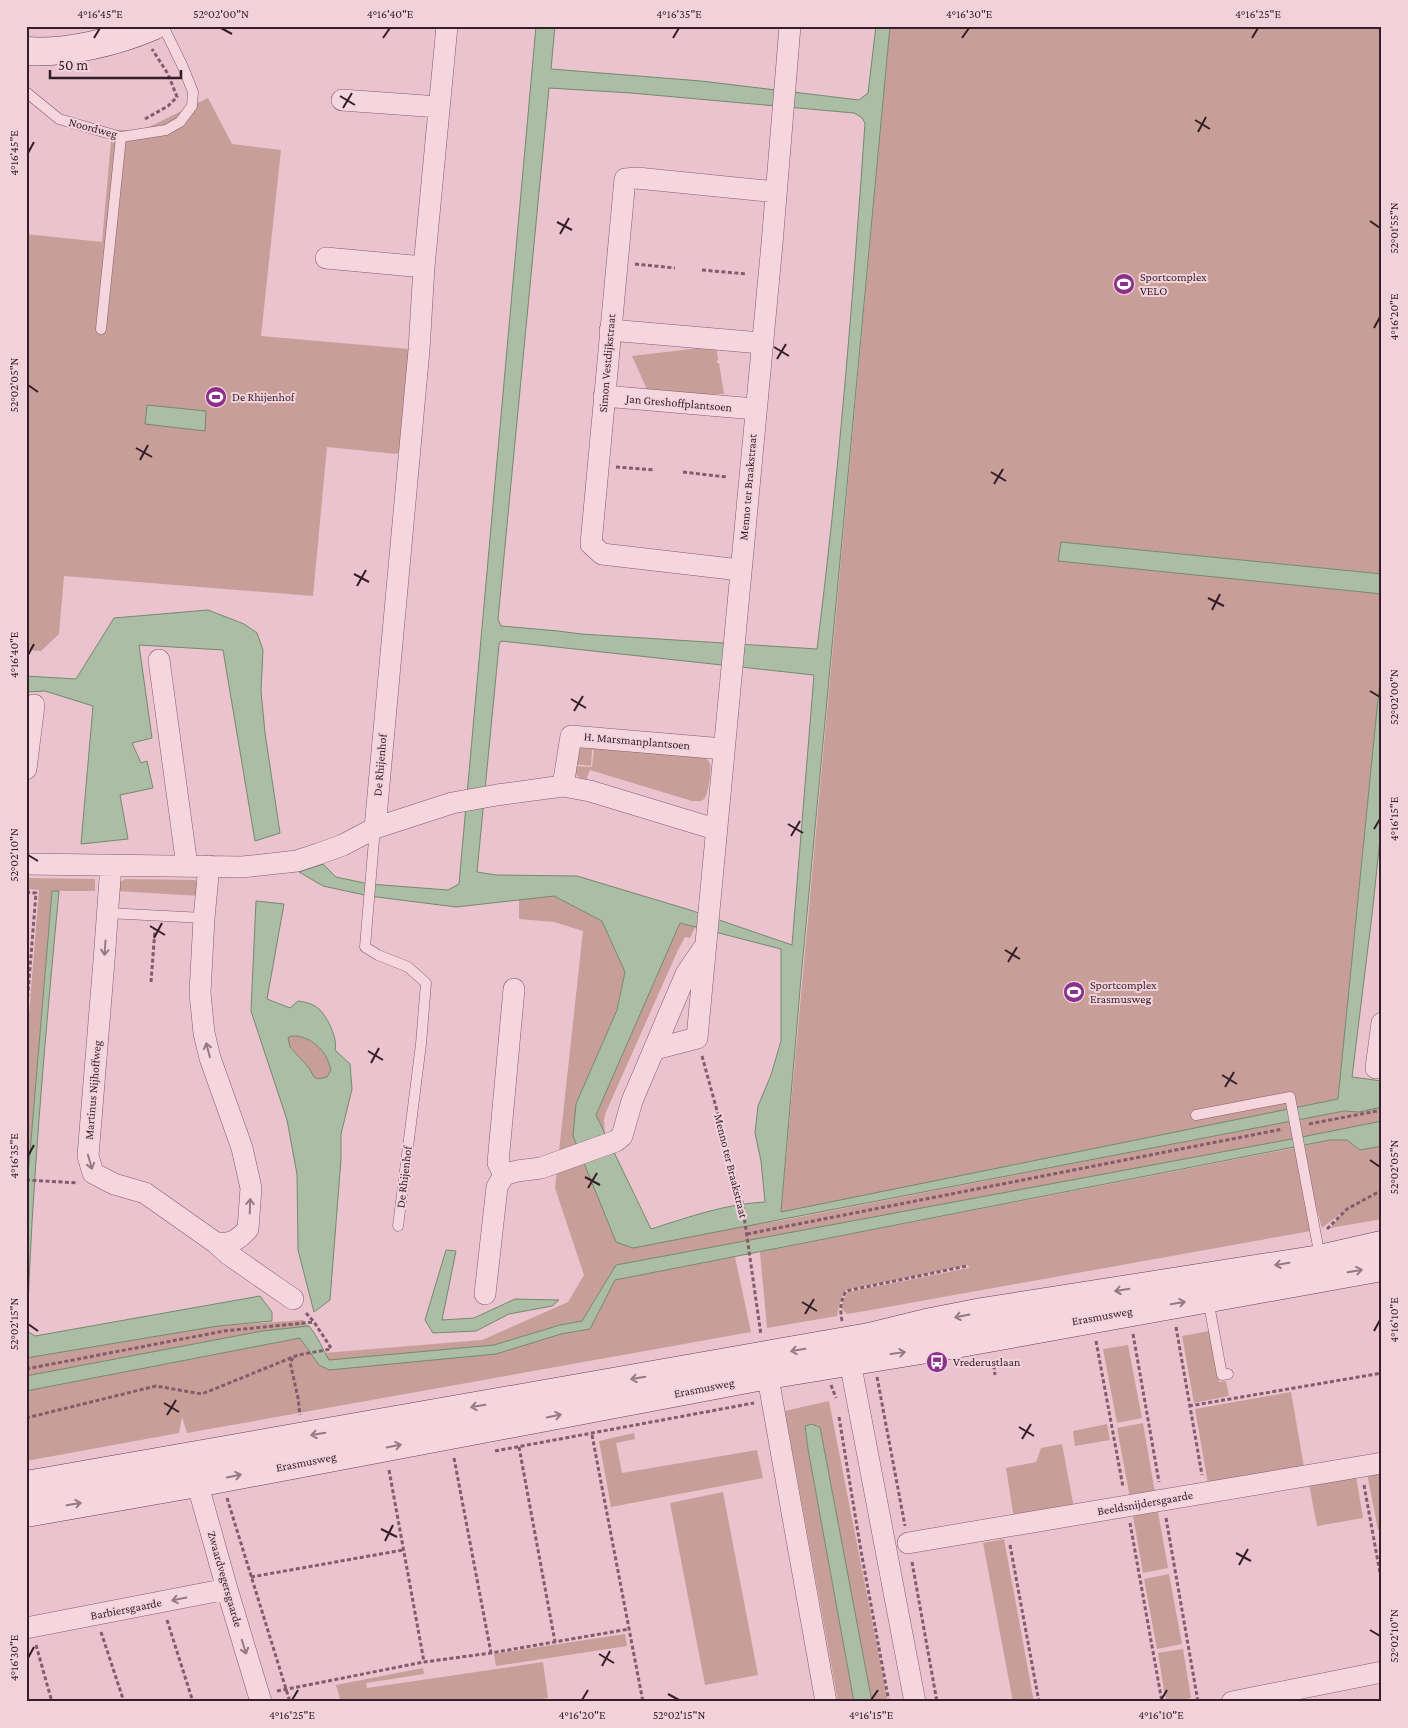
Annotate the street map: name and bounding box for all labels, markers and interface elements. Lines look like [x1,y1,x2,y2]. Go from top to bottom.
text: 4°16'45"E [77,7,123,21]
text: 52°02'00"N [193,7,249,21]
text: 4°16'40"E [367,7,414,21]
text: 4°16'35"E [656,7,702,21]
text: 4°16'30"E [946,7,993,21]
text: 4°16'25"E [1235,7,1281,21]
scale bar [50,48,181,80]
text: 50 m [58,57,88,73]
street label: Noordweg [67,115,119,141]
text: 4°16'45"E [7,130,21,176]
text: 52°01'55"N [1387,202,1401,254]
place label: Sportcomplex VELO [1140,270,1207,298]
sports icon: Sportcomplex VELO [1112,272,1136,296]
text: 4°16'20"E [1387,293,1401,340]
street label: Simon Vestdijkstraat [596,312,618,413]
text: 52°02'05"N [7,357,21,412]
sports icon: De Rhijenhof [204,385,228,409]
place label: De Rhijenhof [232,390,296,404]
street label: Jan Greshoffplantsoen [624,391,733,415]
street label: Menno ter Braakstraat [736,432,760,541]
text: 4°16'40"E [7,631,21,678]
text: 52°02'00"N [1387,669,1401,725]
street label: H. Marsmanplantsoen [583,729,691,753]
street label: De Rhijenhof [370,732,390,797]
text: 4°16'15"E [1387,796,1401,841]
text: 52°02'10"N [7,828,21,882]
one-way arrow [100,940,110,956]
place label: Sportcomplex Erasmusweg [1090,978,1157,1006]
sports icon: Sportcomplex Erasmusweg [1062,980,1086,1004]
street label: Martinus Nijhoffweg [82,1039,104,1140]
one-way arrow [203,1042,212,1058]
street label: Menno ter Braakstraat [711,1112,751,1221]
text: 4°16'35"E [7,1133,21,1179]
text: 52°02'05"N [1387,1139,1401,1194]
street label: De Rhijenhof [393,1144,415,1209]
one-way arrow [86,1154,96,1170]
one-way arrow [245,1198,254,1214]
one-way arrow [1275,1260,1291,1270]
one-way arrow [1347,1266,1363,1276]
one-way arrow [1114,1285,1130,1295]
text: 4°16'10"E [1387,1297,1401,1343]
text: 52°02'15"N [7,1298,21,1350]
one-way arrow [1170,1298,1186,1308]
street label: Erasmusweg [1071,1304,1134,1328]
one-way arrow [954,1312,970,1321]
one-way arrow [790,1345,806,1355]
one-way arrow [889,1348,905,1358]
bus stop icon: Vrederustlaan [925,1350,949,1374]
place label: Vrederustlaan [953,1355,1021,1369]
one-way arrow [630,1373,646,1383]
street label: Erasmusweg [673,1375,736,1401]
one-way arrow [470,1401,486,1411]
one-way arrow [545,1410,561,1420]
one-way arrow [310,1429,326,1439]
one-way arrow [386,1440,402,1450]
street label: Erasmusweg [275,1449,338,1475]
one-way arrow [226,1470,242,1480]
street label: Beeldsnijdersgaarde [1096,1488,1194,1518]
one-way arrow [66,1499,82,1509]
street label: Zwaardvegersgaarde [205,1529,245,1629]
street label: Barbiersgaarde [89,1595,163,1623]
one-way arrow [171,1595,187,1604]
text: 52°02'10"N [1387,1609,1401,1663]
text: 4°16'30"E [7,1634,21,1681]
one-way arrow [240,1639,250,1655]
text: 4°16'25"E [269,1708,315,1722]
text: 4°16'20"E [559,1708,606,1722]
text: 52°02'15"N [653,1708,705,1722]
text: 4°16'15"E [849,1708,894,1722]
text: 4°16'10"E [1138,1708,1184,1722]

